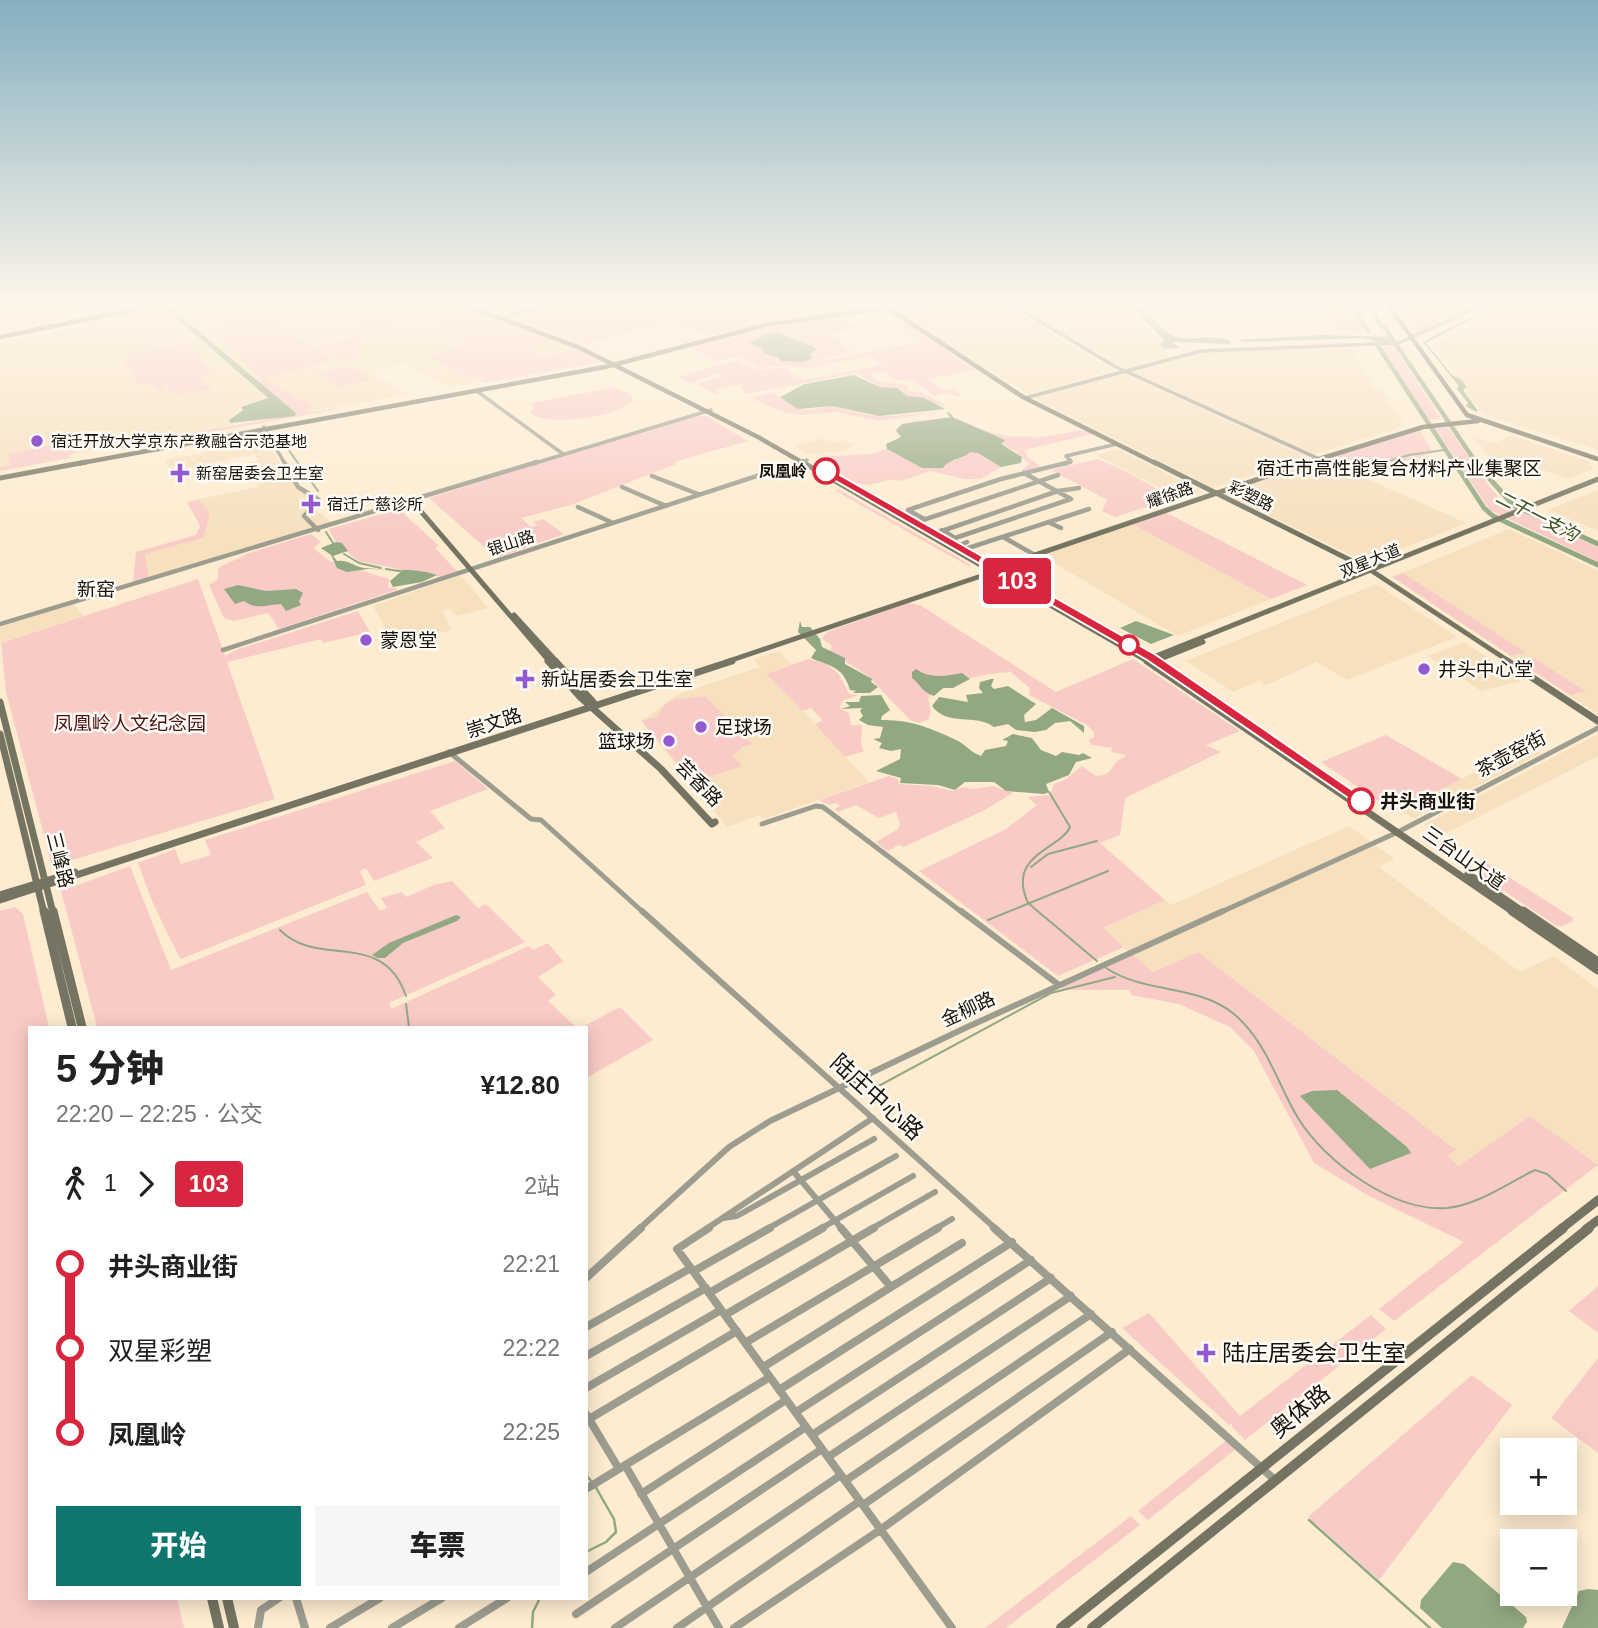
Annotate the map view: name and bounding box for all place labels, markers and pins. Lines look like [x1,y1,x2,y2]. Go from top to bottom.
marker: 宿迁开放大学京东产教融合示范基地 [29,433,45,449]
place label: 宿迁开放大学京东产教融合示范基地 [51,433,307,450]
marker: 凤凰岭 [813,458,839,484]
place label: 凤凰岭 [759,462,807,480]
marker: 新窑居委会卫生室 [170,463,190,483]
place label: 新窑居委会卫生室 [196,465,324,482]
marker: 宿迁广慈诊所 [301,494,321,514]
place label: 宿迁广慈诊所 [327,496,423,513]
place label: 蒙恩堂 [380,630,437,651]
marker: 蒙恩堂 [358,632,374,648]
unlabelled marker [1119,635,1139,655]
place label: 井头中心堂 [1438,659,1533,680]
marker: 井头中心堂 [1416,661,1432,677]
marker: 新站居委会卫生室 [515,669,535,689]
place label: 新站居委会卫生室 [541,669,693,690]
place label: 足球场 [715,717,772,738]
marker: 足球场 [693,719,709,735]
place label: 篮球场 [598,731,655,752]
marker: 篮球场 [661,733,677,749]
marker: 井头商业街 [1348,788,1374,814]
place label: 井头商业街 [1380,791,1475,812]
place label: 陆庄居委会卫生室 [1222,1340,1406,1366]
marker: 陆庄居委会卫生室 [1196,1343,1216,1363]

